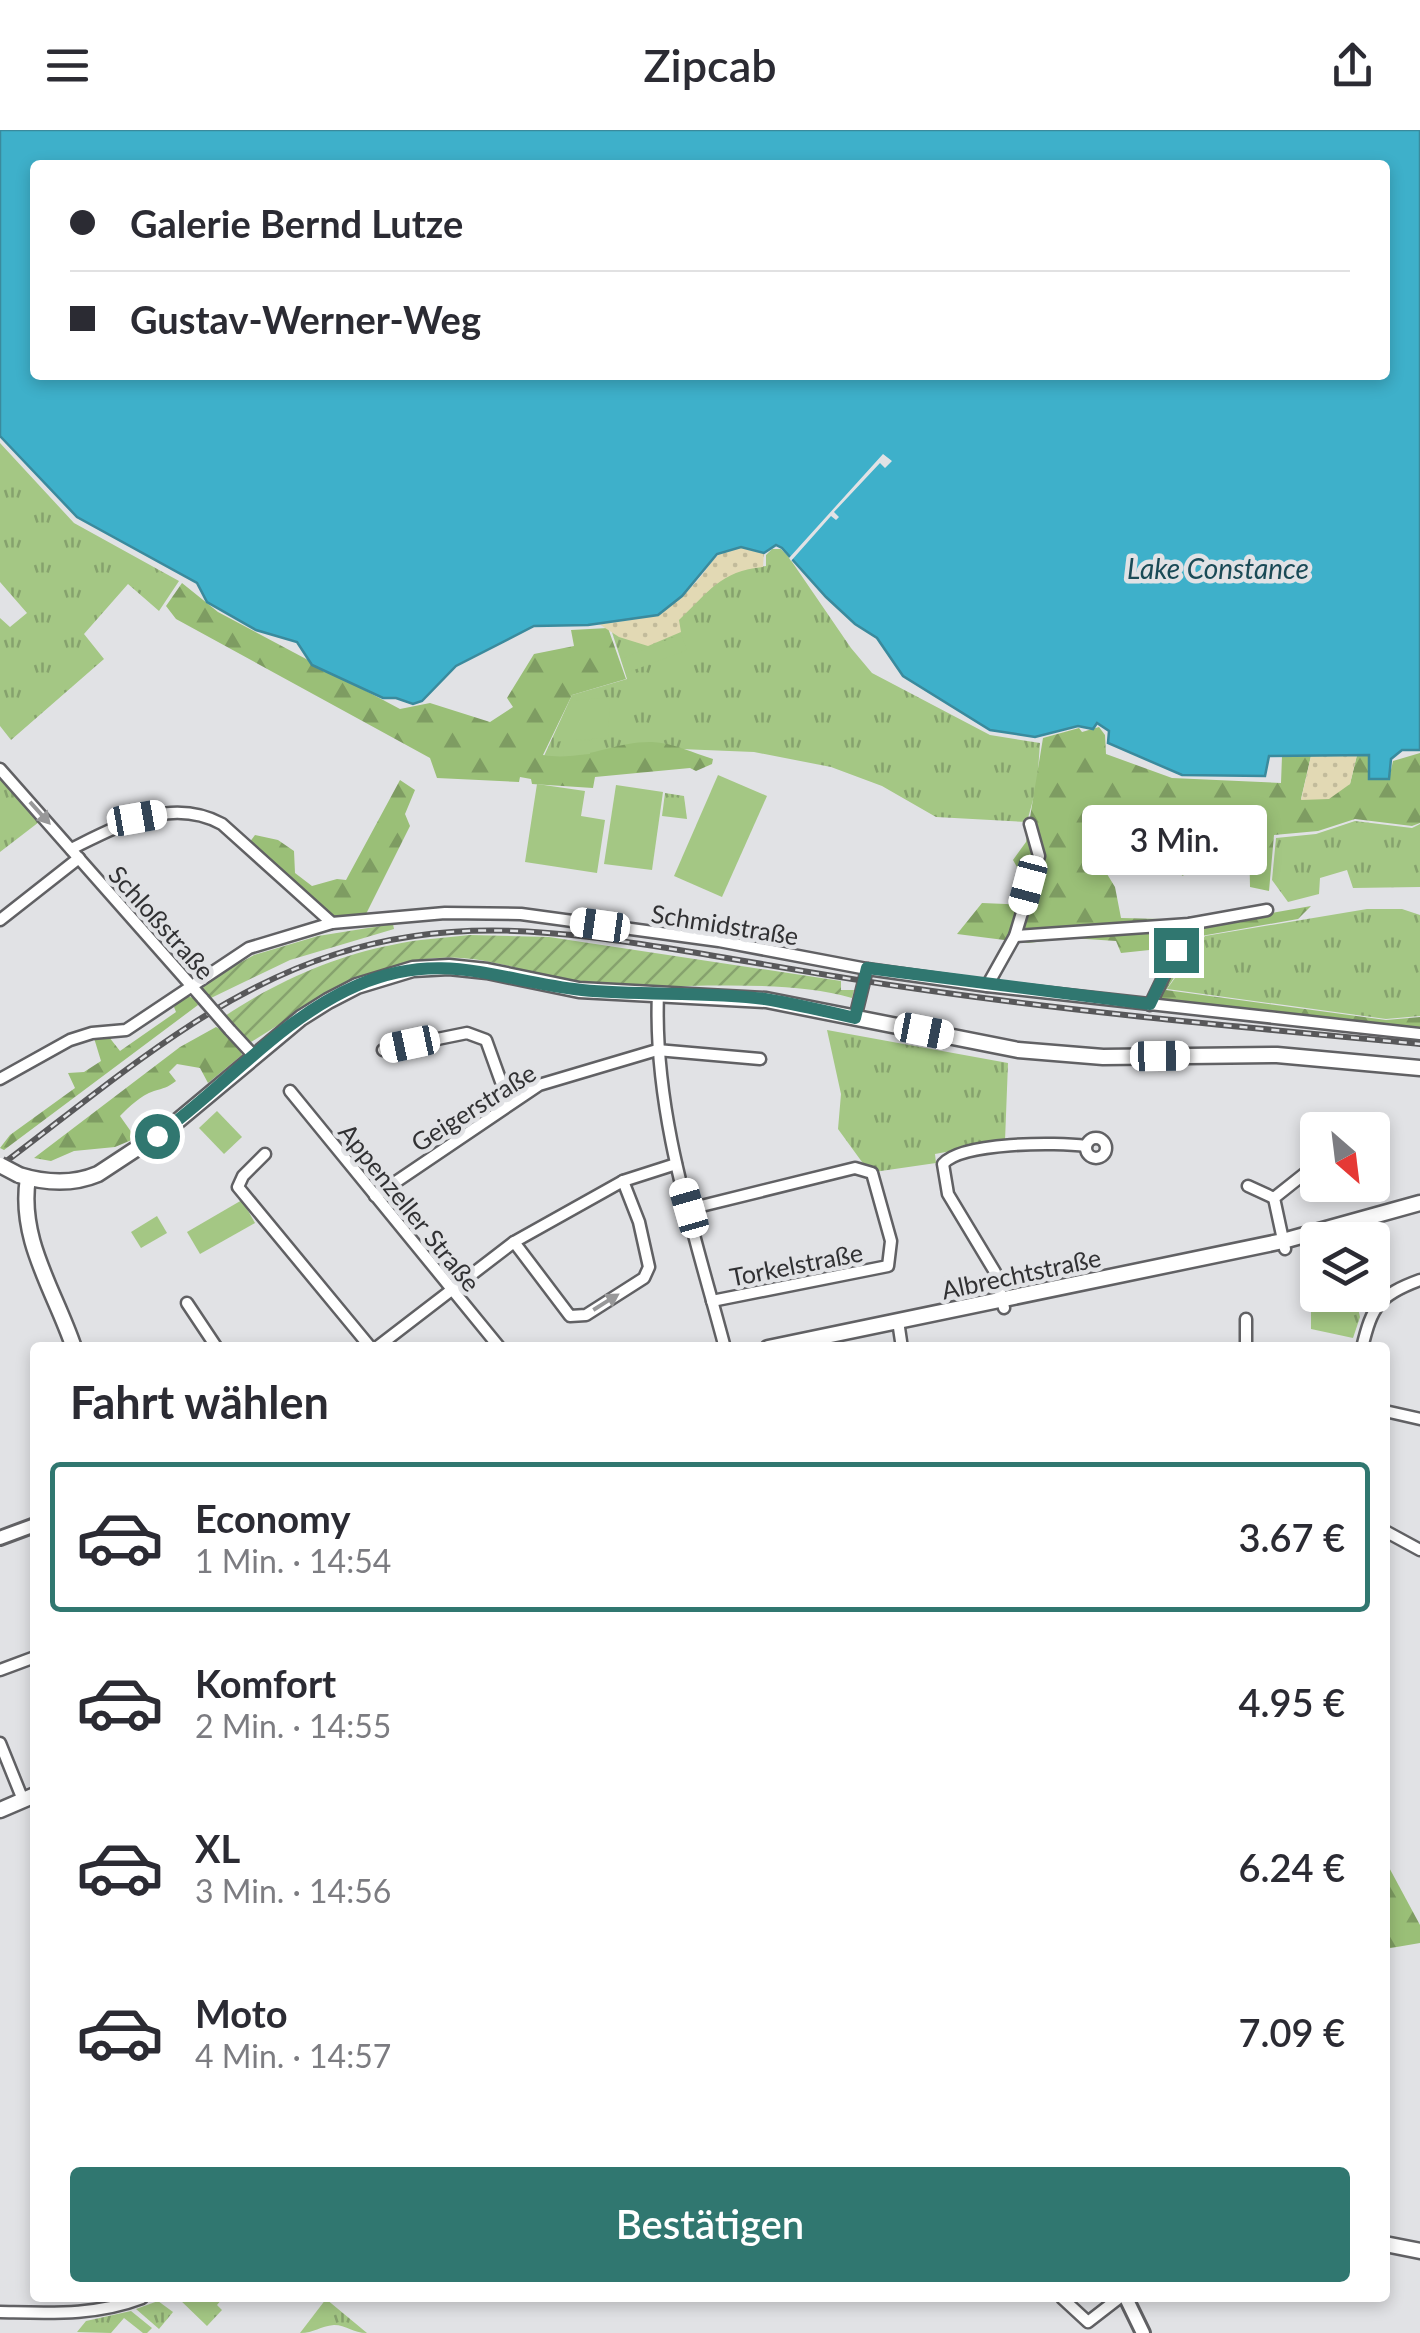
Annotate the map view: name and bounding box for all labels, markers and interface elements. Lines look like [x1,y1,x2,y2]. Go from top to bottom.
icon: menu [40,38,95,93]
text: Zipcab [643,38,777,92]
icon: share [1325,38,1380,93]
text: Galerie Bernd Lutze [130,200,463,246]
text: Gustav-Werner-Weg [130,296,481,342]
water label: Lake Constance [1127,551,1309,585]
car [105,798,169,838]
one-way arrow [28,800,50,825]
callout: 3 Min. [1084,805,1268,875]
text: 3 Min. [1130,820,1219,859]
car [1006,852,1050,918]
street label: Schloßstraße [103,859,221,985]
street label: Schmidstraße [649,898,801,950]
car [568,906,632,944]
route end [1154,928,1199,973]
car [892,1011,956,1051]
car [378,1023,442,1065]
car [1130,1040,1190,1072]
street label: Geigerstraße [405,1057,541,1157]
north arrow [1300,1112,1390,1202]
map controls [1300,1112,1390,1312]
route start [135,1114,180,1159]
street label: Appenzeller Straße [333,1117,487,1297]
car [666,1175,712,1241]
button: layers [1300,1222,1390,1312]
street label: Torkelstraße [727,1236,865,1292]
street label: Albrechtstraße [939,1241,1103,1305]
one-way arrow [592,1293,620,1311]
text: Fahrt wählen [70,1375,329,1429]
icon: car [75,1492,165,1582]
text: Economy [195,1495,350,1541]
text: 3.67 € [1238,1514,1345,1560]
text: 1 Min. · 14:54 [195,1541,391,1580]
icon: car [75,1657,165,1747]
text: Komfort [195,1660,336,1706]
text: 4.95 € [1238,1679,1345,1725]
text: 2 Min. · 14:55 [195,1706,391,1745]
icon: car [75,1822,165,1912]
text: XL [195,1825,240,1871]
text: 6.24 € [1238,1844,1345,1890]
text: 3 Min. · 14:56 [195,1871,391,1910]
icon: car [75,1987,165,2077]
text: Moto [195,1990,288,2036]
text: 7.09 € [1238,2009,1345,2055]
text: 4 Min. · 14:57 [195,2036,391,2075]
button: Bestätigen [70,2167,1350,2282]

